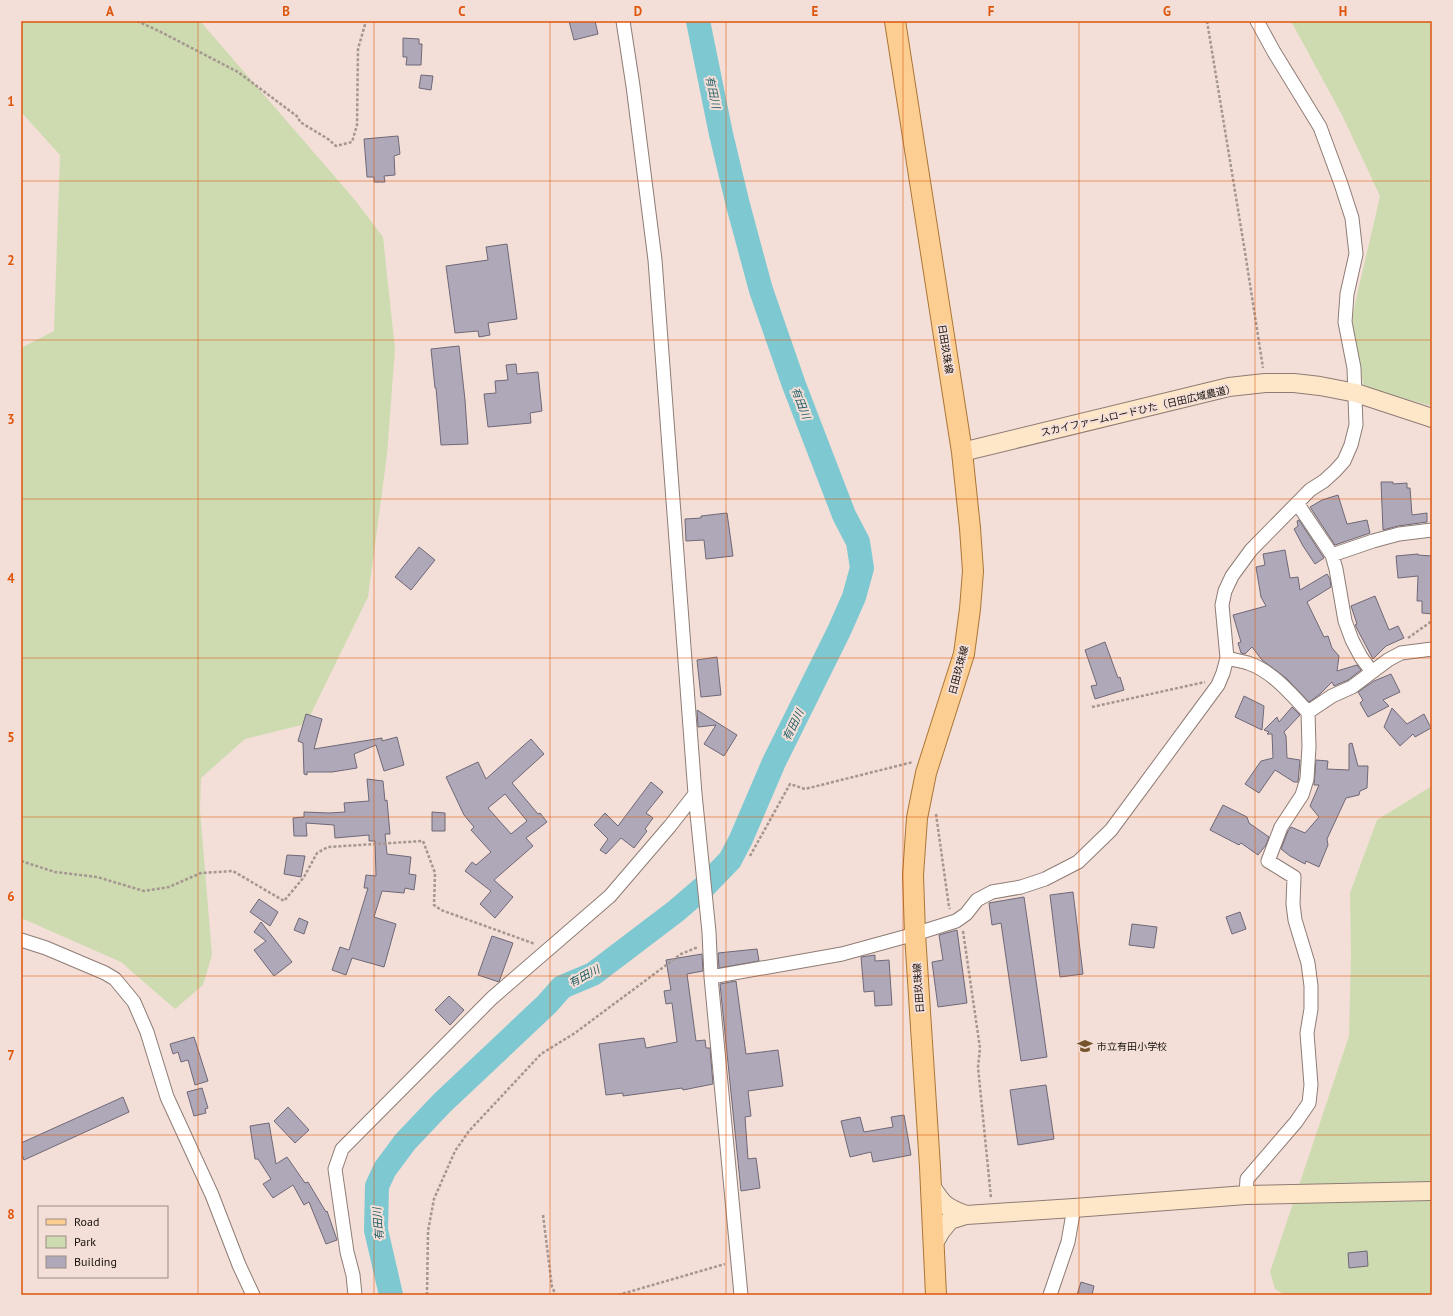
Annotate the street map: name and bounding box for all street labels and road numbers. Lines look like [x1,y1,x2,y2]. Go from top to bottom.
street label: 日田玖珠線 [935,323,956,375]
street label: スカイファームロードひた（日田広域農道） [1039,382,1237,439]
street label: 日田玖珠線 [946,644,971,696]
street label: 日田玖珠線 [910,963,927,1013]

